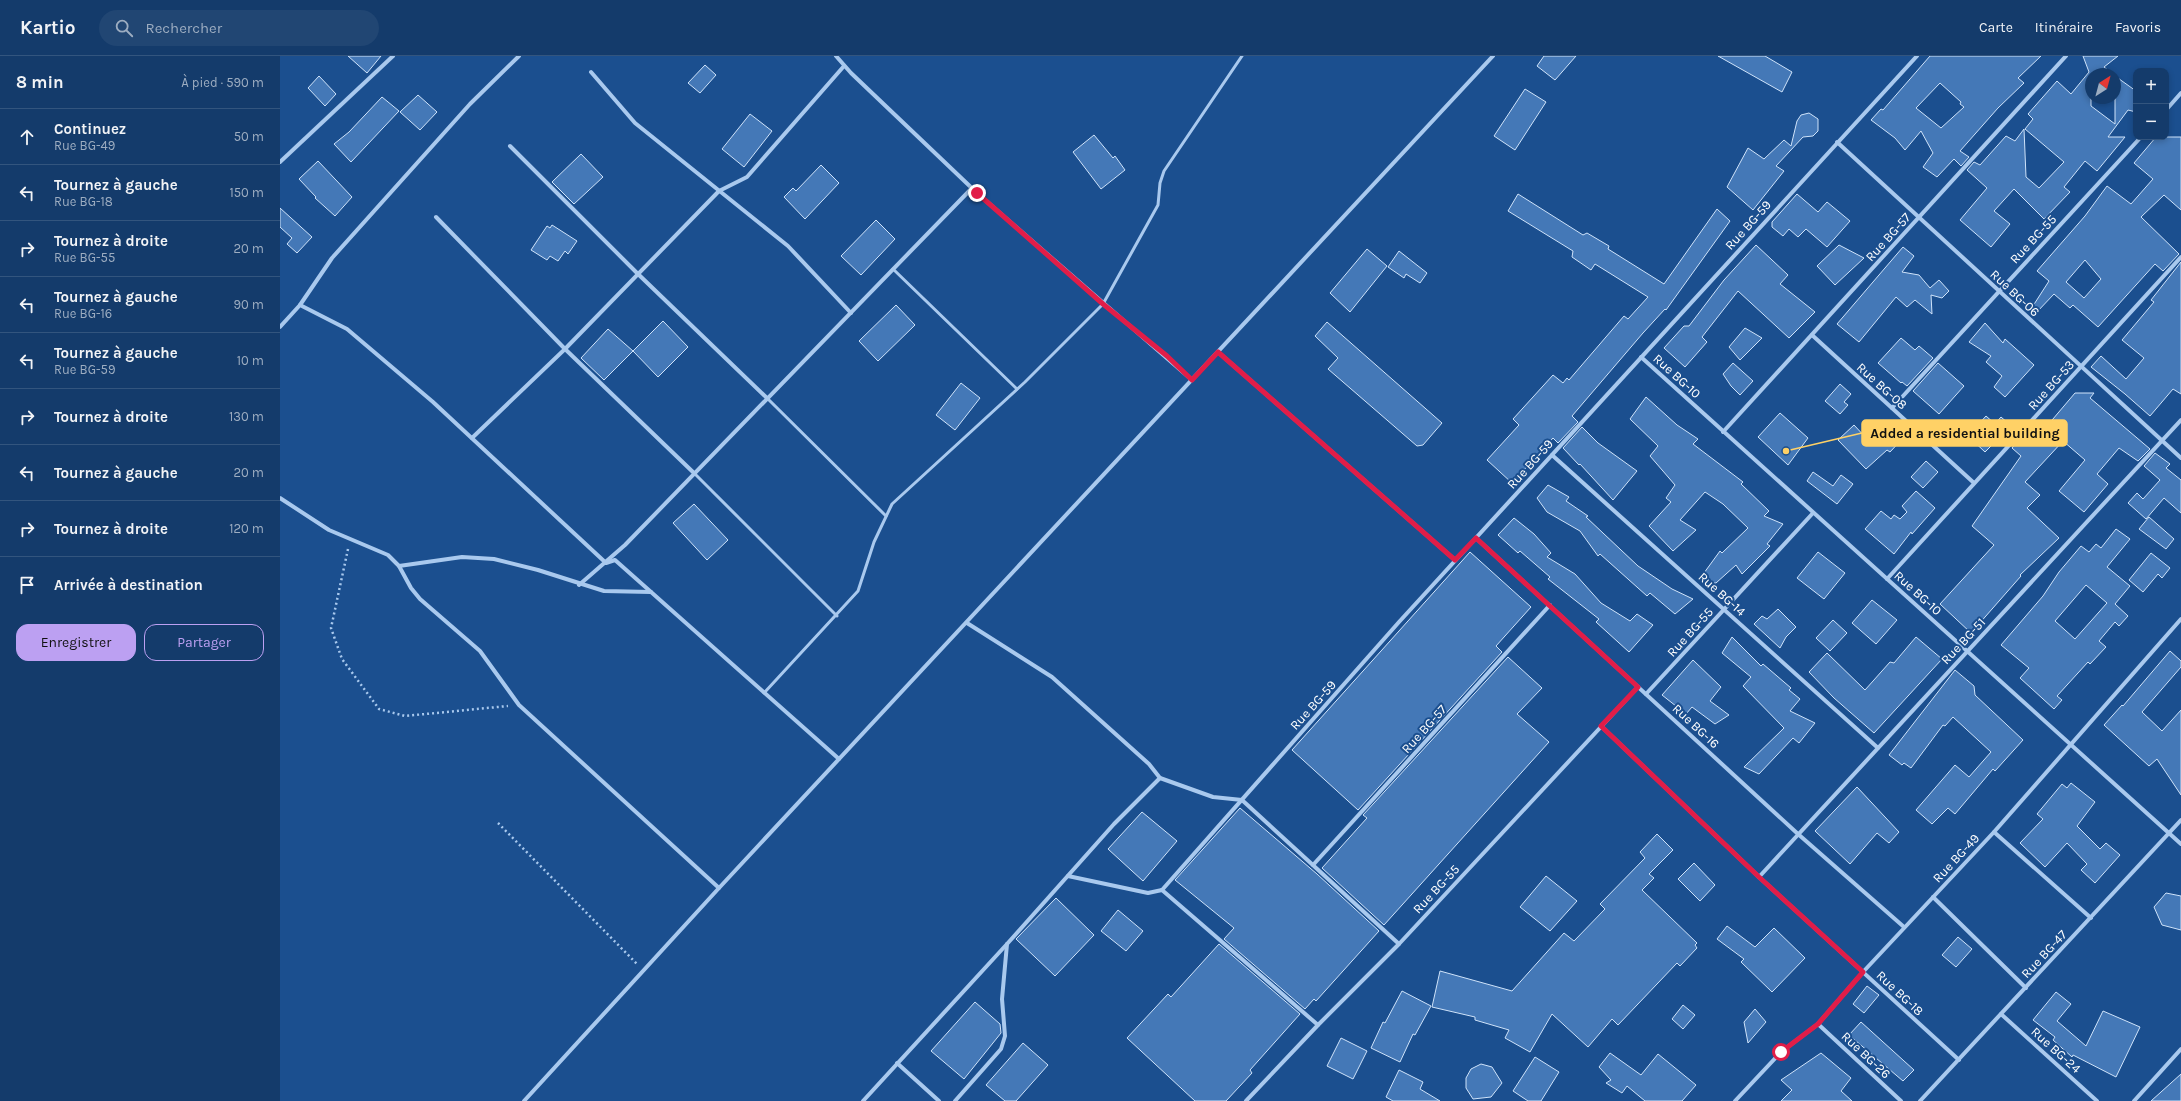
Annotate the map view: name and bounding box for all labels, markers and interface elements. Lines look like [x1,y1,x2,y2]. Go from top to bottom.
search box [99,10,379,46]
text: Kartio [20,17,75,39]
icon: search [113,17,135,39]
text: Rechercher [145,19,222,37]
text: Carte [1979,19,2013,36]
text: Itinéraire [2035,19,2093,36]
text: Favoris [2115,19,2161,36]
north arrow [2085,68,2121,104]
map controls [2133,68,2169,140]
button: + [2133,68,2169,104]
text: 8 min [16,72,64,92]
text: À pied · 590 m [181,75,264,90]
button: − [2133,104,2169,140]
text: Continuez [54,120,126,138]
icon: ahead [16,126,38,148]
text: 50 m [234,129,264,144]
text: Rue BG-49 [54,138,115,153]
text: Tournez à gauche [54,176,178,194]
icon: left [16,182,38,204]
route end [968,184,986,202]
text: 150 m [229,185,264,200]
text: Rue BG-18 [54,194,113,209]
street label: Rue BG-59 [1722,197,1774,253]
street label: Rue BG-57 [1862,210,1914,264]
street label: Rue BG-55 [2007,211,2059,267]
text: Tournez à droite [54,232,168,250]
icon: right [16,238,38,260]
text: 20 m [234,241,264,256]
text: Rue BG-55 [54,250,115,265]
street label: Rue BG-06 [1987,266,2043,320]
text: Tournez à gauche [54,288,178,306]
icon: left [16,294,38,316]
text: 90 m [233,297,264,312]
text: Rue BG-16 [54,306,112,321]
text: Tournez à gauche [54,344,178,362]
icon: left [16,350,38,372]
street label: Rue BG-10 [1650,351,1704,401]
text: 10 m [237,353,264,368]
street label: Rue BG-53 [2025,357,2077,413]
street label: Rue BG-08 [1854,360,1910,412]
text: Rue BG-59 [54,362,115,377]
icon: right [16,406,38,428]
text: Tournez à droite [54,408,168,426]
text: 130 m [229,409,264,424]
callout: Added a residential building [1862,420,2067,446]
text: Added a residential building [1870,425,2060,442]
street label: Rue BG-59 [1504,436,1556,492]
icon: left [16,462,38,484]
text: Tournez à gauche [54,464,178,482]
text: 20 m [234,465,264,480]
icon: right [16,518,38,540]
text: Tournez à droite [54,520,168,538]
text: 120 m [229,521,264,536]
street label: Rue BG-10 [1891,568,1945,618]
street label: Rue BG-14 [1695,569,1749,619]
icon: arrive [16,574,38,596]
text: Arrivée à destination [54,576,203,594]
street label: Rue BG-55 [1664,604,1716,660]
street label: Rue BG-51 [1938,615,1988,667]
button: Enregistrer [16,624,136,661]
button: Partager [144,624,264,661]
street label: Rue BG-59 [1287,677,1339,733]
street label: Rue BG-16 [1670,701,1722,751]
street label: Rue BG-57 [1398,702,1450,756]
street label: Rue BG-49 [1930,830,1982,886]
street label: Rue BG-55 [1410,861,1462,917]
street label: Rue BG-47 [2018,927,2070,981]
street label: Rue BG-18 [1873,967,1927,1019]
street label: Rue BG-24 [2028,1024,2084,1076]
street label: Rue BG-26 [1838,1029,1894,1081]
route start [1772,1043,1790,1061]

